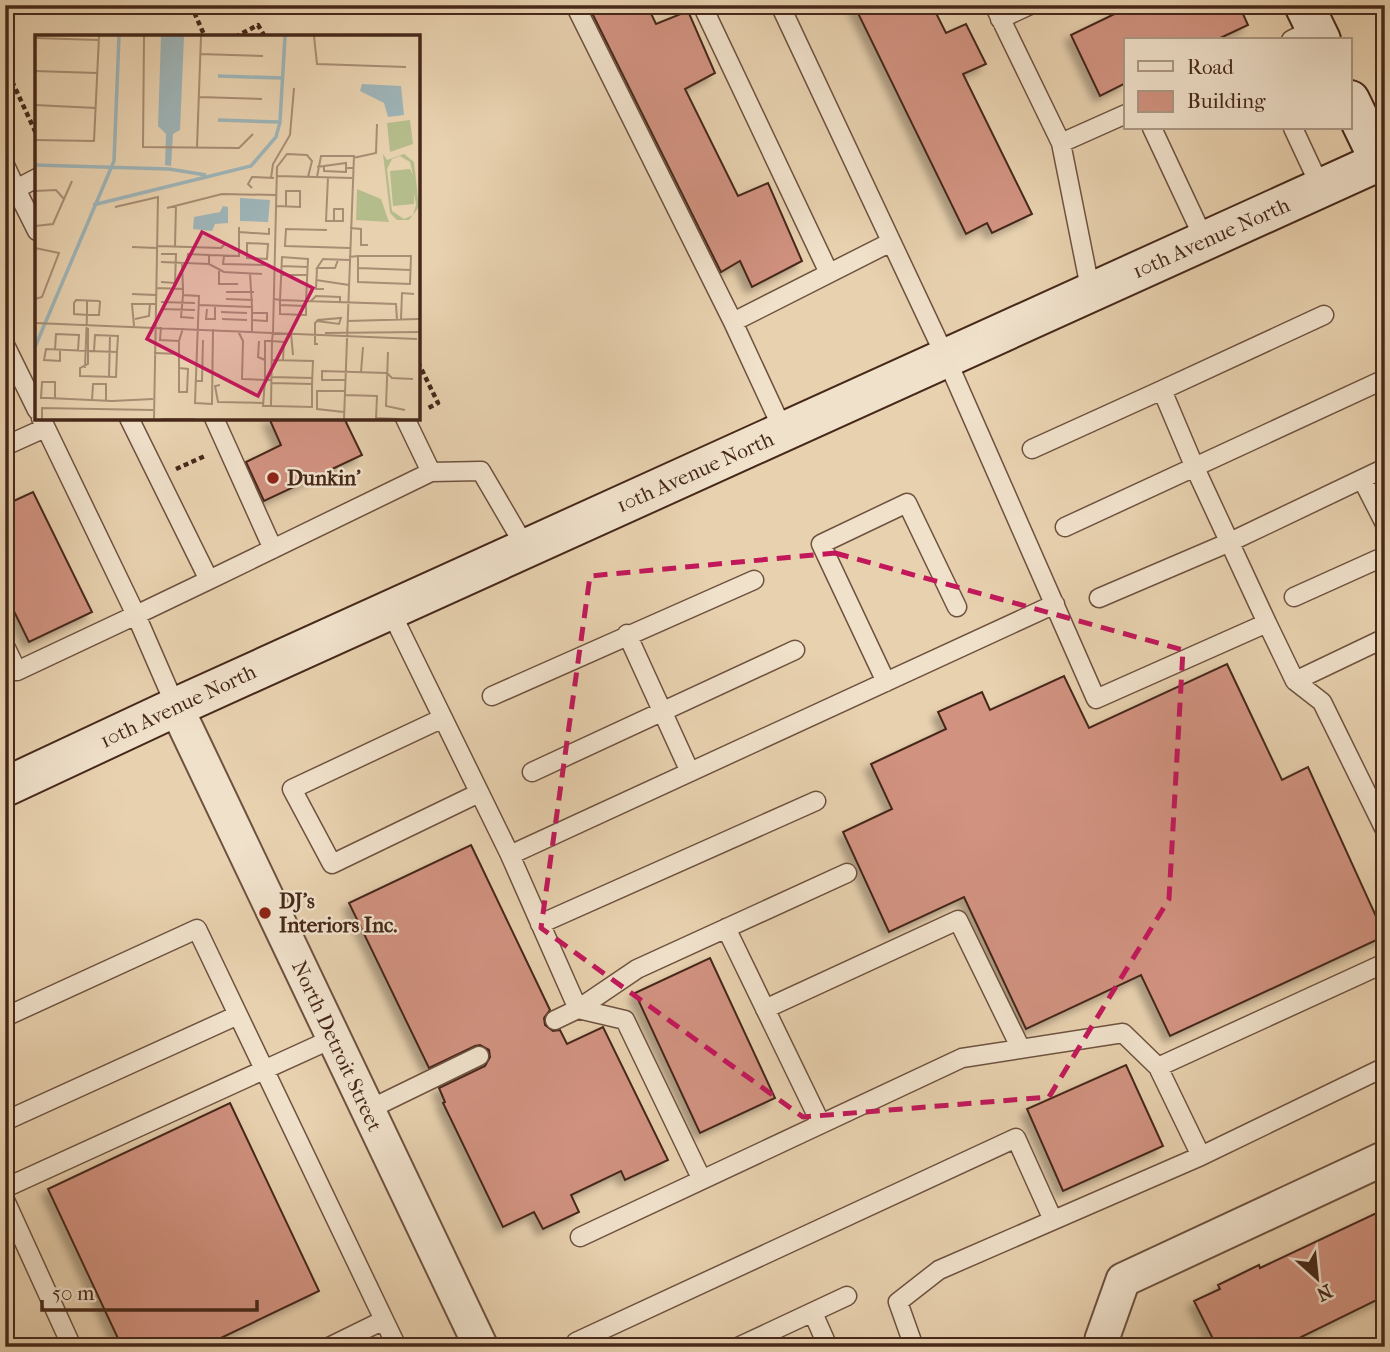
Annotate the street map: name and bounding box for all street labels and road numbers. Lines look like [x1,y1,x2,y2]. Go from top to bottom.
street label: 10th Avenue North [1129,193,1293,283]
street label: 10th Avenue North [613,427,777,517]
street label: 10th Avenue North [96,659,260,753]
street label: North Detroit Street [287,957,387,1136]

